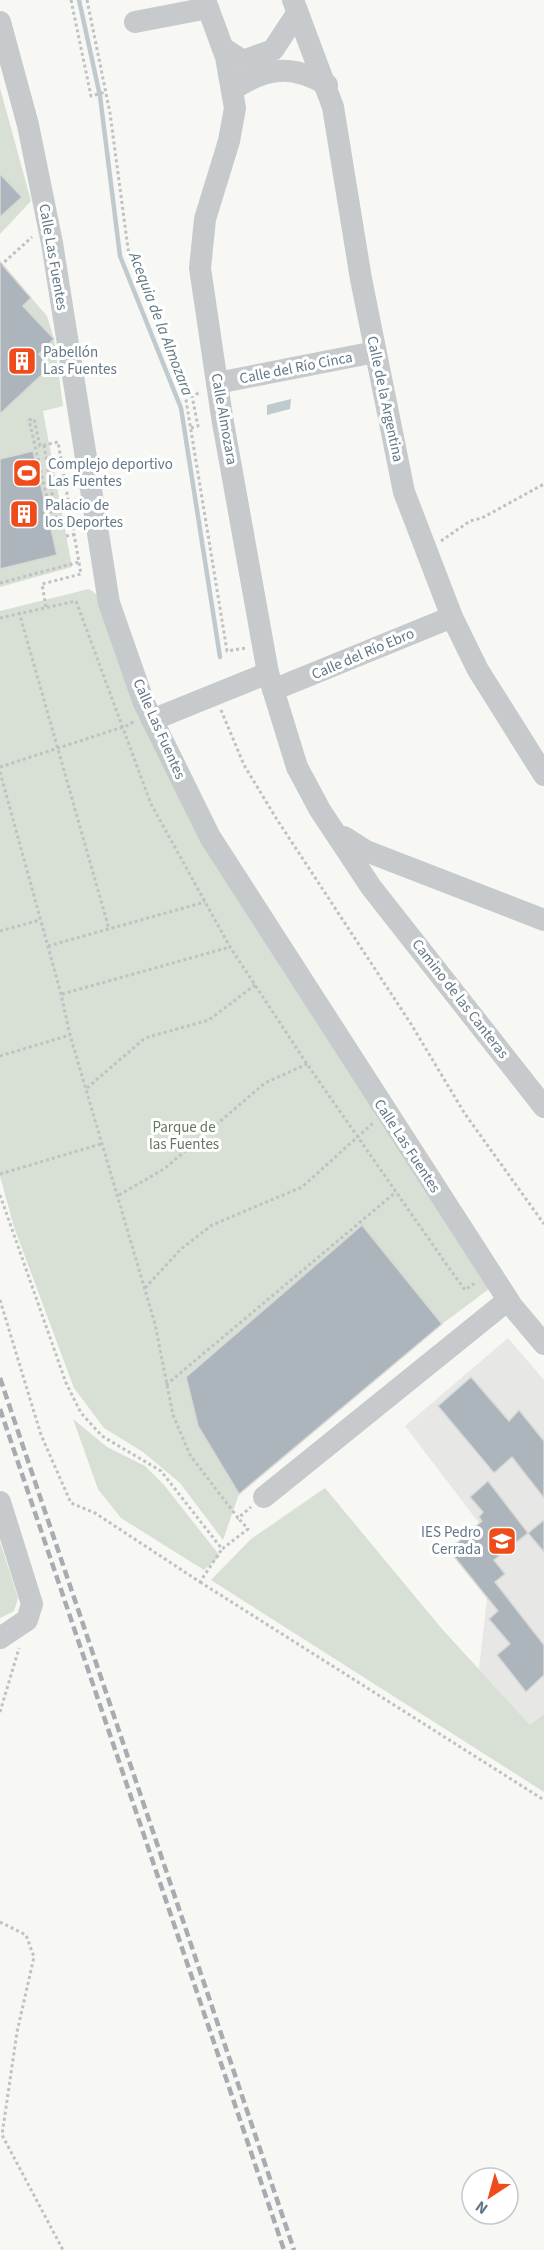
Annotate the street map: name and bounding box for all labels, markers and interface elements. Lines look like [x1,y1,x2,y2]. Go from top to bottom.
street label: Calle Las Fuentes [33,202,73,312]
water label: Acequia de la Almozara [123,248,199,399]
street label: Calle de la Argentina [361,334,409,464]
place label: Pabellón Las Fuentes [43,342,117,380]
building icon: Pabellón Las Fuentes [6,345,38,377]
street label: Calle del Río Cinca [238,347,354,389]
street label: Calle Almozara [206,372,242,466]
place label: Complejo deportivo Las Fuentes [48,454,173,492]
sports icon: Complejo deportivo Las Fuentes [11,457,43,489]
place label: Palacio de los Deportes [45,495,123,533]
building icon: Palacio de los Deportes [8,498,40,530]
street label: Calle del Río Ebro [308,623,418,685]
street label: Calle Las Fuentes [127,675,191,783]
street label: Camino de las Canteras [407,935,513,1063]
street label: Calle Las Fuentes [369,1095,445,1197]
park label: Parque de las Fuentes [149,1117,219,1155]
place label: IES Pedro Cerrada [421,1522,481,1560]
school or university icon: IES Pedro Cerrada [486,1525,518,1557]
north arrow [460,2166,520,2226]
text: N [471,2195,493,2219]

